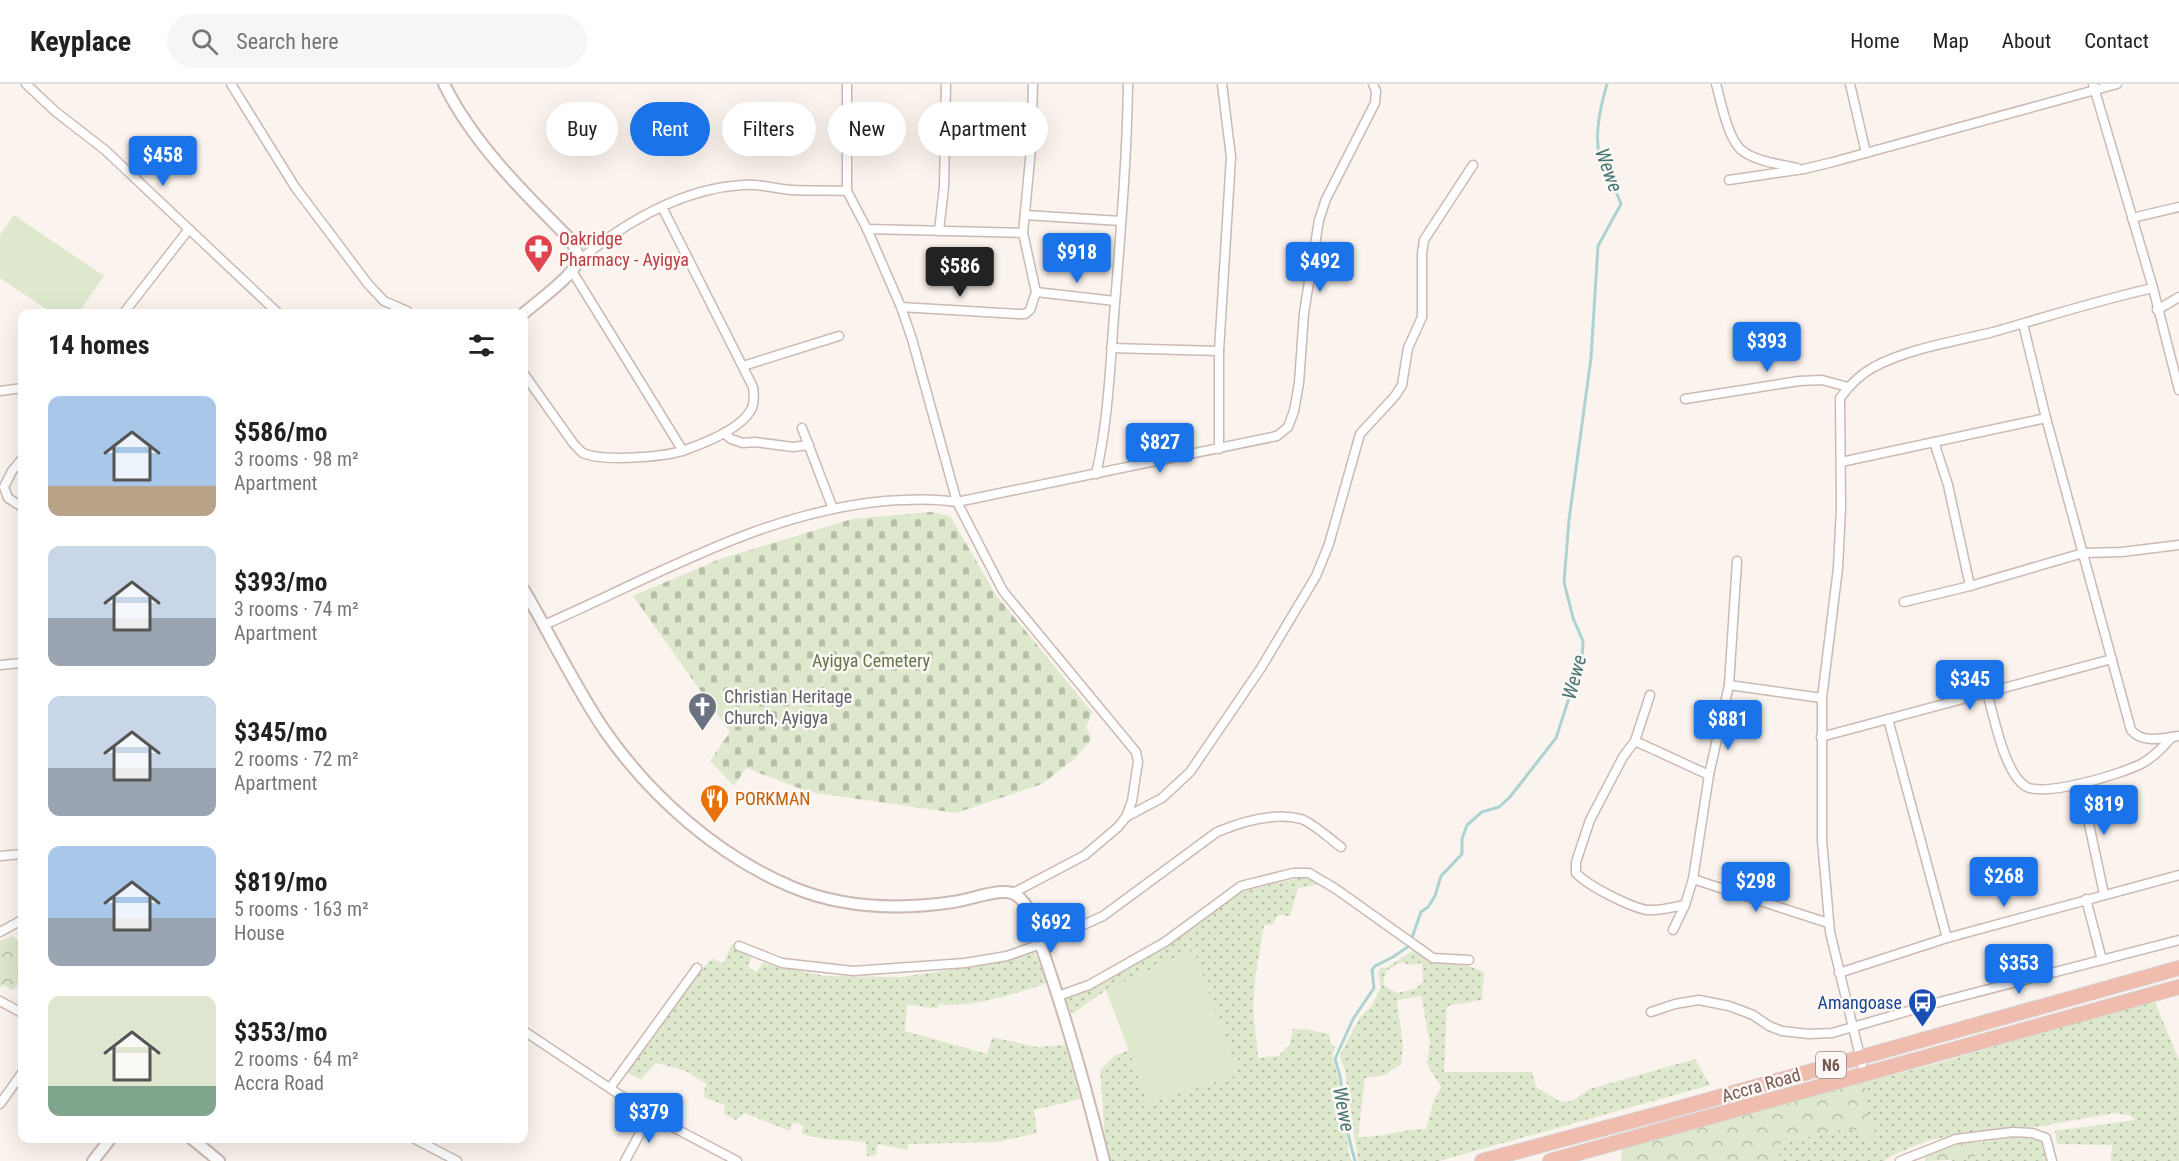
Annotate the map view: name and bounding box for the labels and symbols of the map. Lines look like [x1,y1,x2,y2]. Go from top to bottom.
pin: $458 [127,136,199,187]
water label: Wewe [1590,145,1628,195]
place label: Oakridge Pharmacy - Ayigya [559,228,689,270]
pharmacy icon: Oakridge Pharmacy - Ayigya [522,232,554,274]
pin: $918 [1041,233,1113,284]
pin: $492 [1284,242,1356,293]
pin: $586 [924,247,996,298]
pin: $393 [1731,322,1803,373]
pin: $827 [1124,423,1196,474]
park label: Ayigya Cemetery [812,650,931,671]
water label: Wewe [1557,652,1591,702]
pin: $345 [1934,660,2006,711]
place label: Christian Heritage Church, Ayigya [724,686,852,728]
church icon: Christian Heritage Church, Ayigya [687,690,719,732]
pin: $881 [1692,700,1764,751]
restaurant icon: PORKMAN [698,782,730,824]
pin: $819 [2068,785,2140,836]
place label: PORKMAN [735,788,810,809]
pin: $268 [1968,857,2040,908]
pin: $298 [1720,862,1792,913]
pin: $692 [1015,903,1087,954]
pin: $353 [1983,944,2055,995]
bus stop icon: Amangoase [1907,986,1939,1028]
place label: Amangoase [1818,992,1902,1013]
road number: N6 [1816,1052,1846,1078]
street label: Accra Road [1719,1064,1803,1106]
water label: Wewe [1328,1084,1360,1134]
pin: $379 [613,1093,685,1144]

